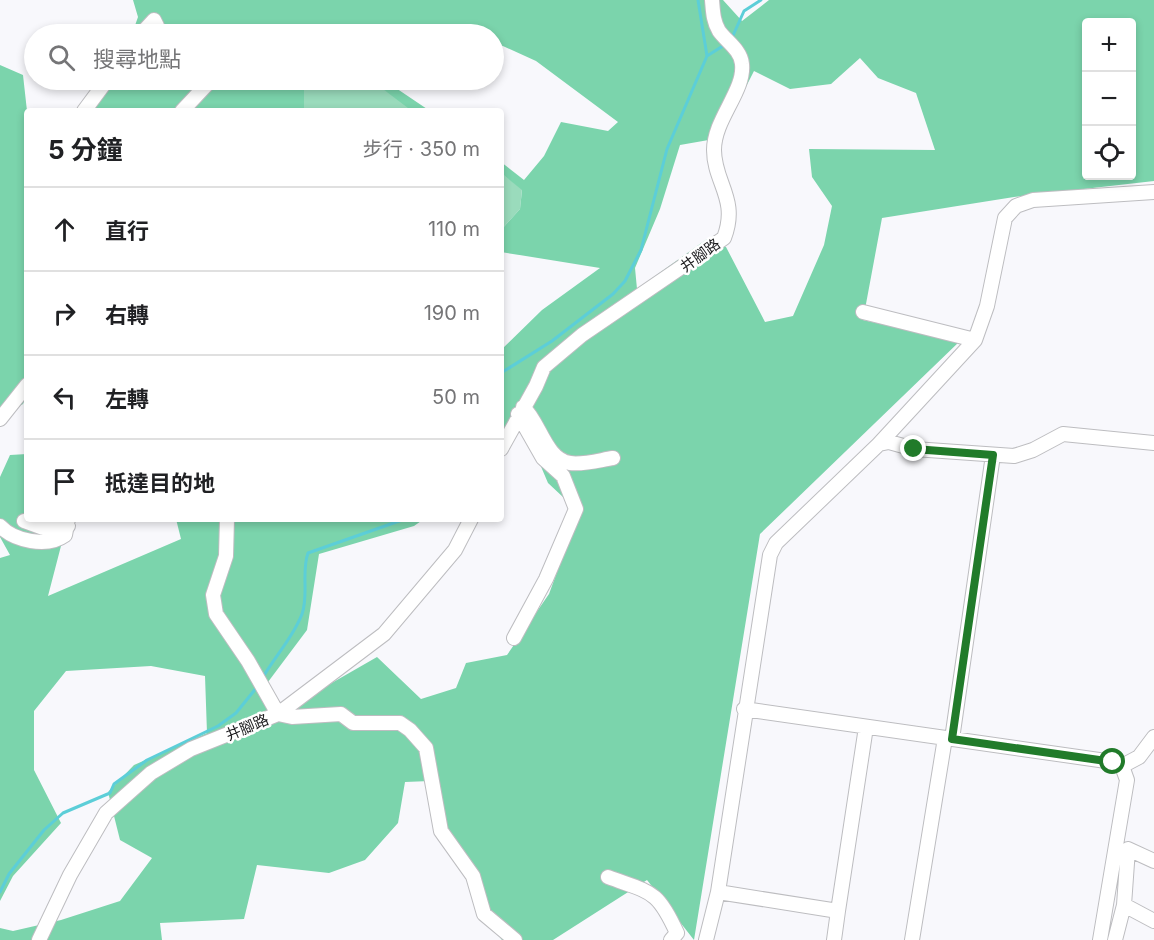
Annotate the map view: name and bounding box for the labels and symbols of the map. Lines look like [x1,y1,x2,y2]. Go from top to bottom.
street label: 井腳路 [676,234,724,276]
route end [900,435,926,461]
street label: 井腳路 [223,709,271,745]
route start [1099,748,1125,774]

